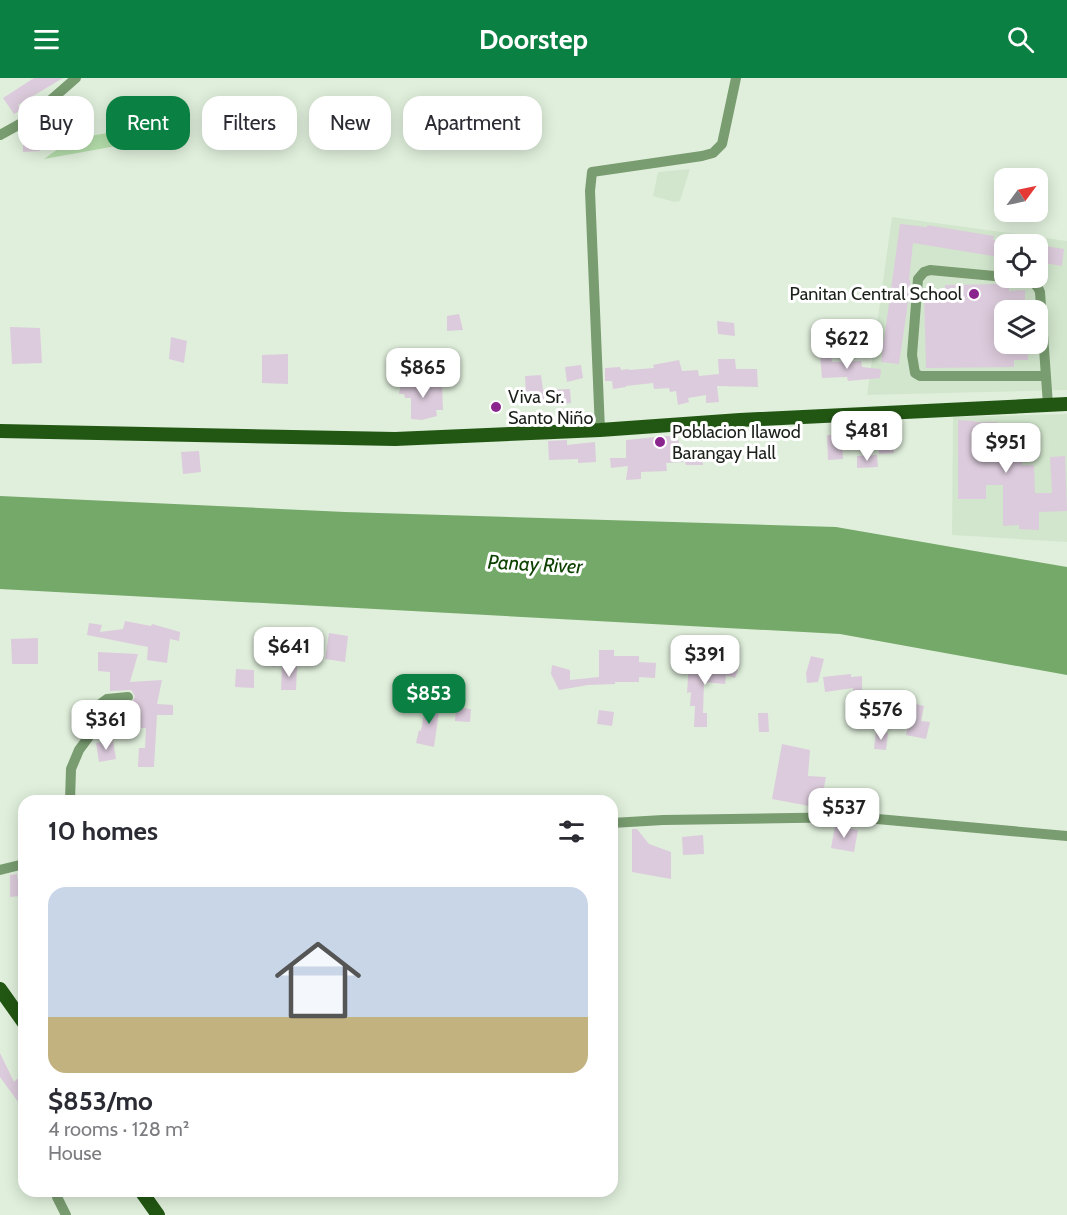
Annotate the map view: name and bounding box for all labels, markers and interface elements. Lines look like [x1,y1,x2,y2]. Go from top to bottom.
icon: menu [30,23,63,56]
text: Doorstep [479,23,588,56]
icon: search [1004,23,1037,56]
chip: Buy [18,96,94,150]
chip: Rent [106,96,190,150]
chip: Filters [202,96,297,150]
chip: New [309,96,391,150]
chip: Apartment [403,96,542,150]
north arrow [994,168,1048,222]
map controls [994,168,1048,354]
button: locate [994,234,1048,288]
place label: Panitan Central School [790,283,963,305]
marker: Panitan Central School [967,287,981,301]
button: layers [994,300,1048,354]
pin: $622 [811,319,883,370]
text: $622 [825,326,869,350]
pin: $865 [387,348,459,399]
text: $865 [400,355,446,379]
place label: Viva Sr. Santo Niño [508,386,593,429]
marker: Viva Sr. Santo Niño [489,400,503,414]
pin: $481 [831,411,903,462]
text: $481 [845,418,889,442]
place label: Poblacion Ilawod Barangay Hall [672,421,801,464]
pin: $951 [970,423,1042,474]
text: $951 [986,430,1026,454]
marker: Poblacion Ilawod Barangay Hall [653,435,667,449]
water label: Panay River [487,550,584,579]
pin: $641 [253,627,325,678]
text: $641 [268,634,310,658]
pin: $391 [669,635,741,686]
text: $391 [685,642,726,666]
pin: $853 [393,674,465,725]
text: $853 [406,681,452,705]
pin: $576 [845,690,917,741]
text: $576 [859,697,903,721]
pin: $361 [70,700,142,751]
text: $361 [86,707,127,731]
pin: $537 [808,788,880,839]
text: $537 [822,795,866,819]
text: 10 homes [48,815,158,847]
icon: filters [555,815,588,848]
icon: home [264,926,372,1034]
text: $853/mo [48,1085,153,1117]
text: 4 rooms · 128 m² [48,1117,190,1141]
text: House [48,1141,102,1165]

